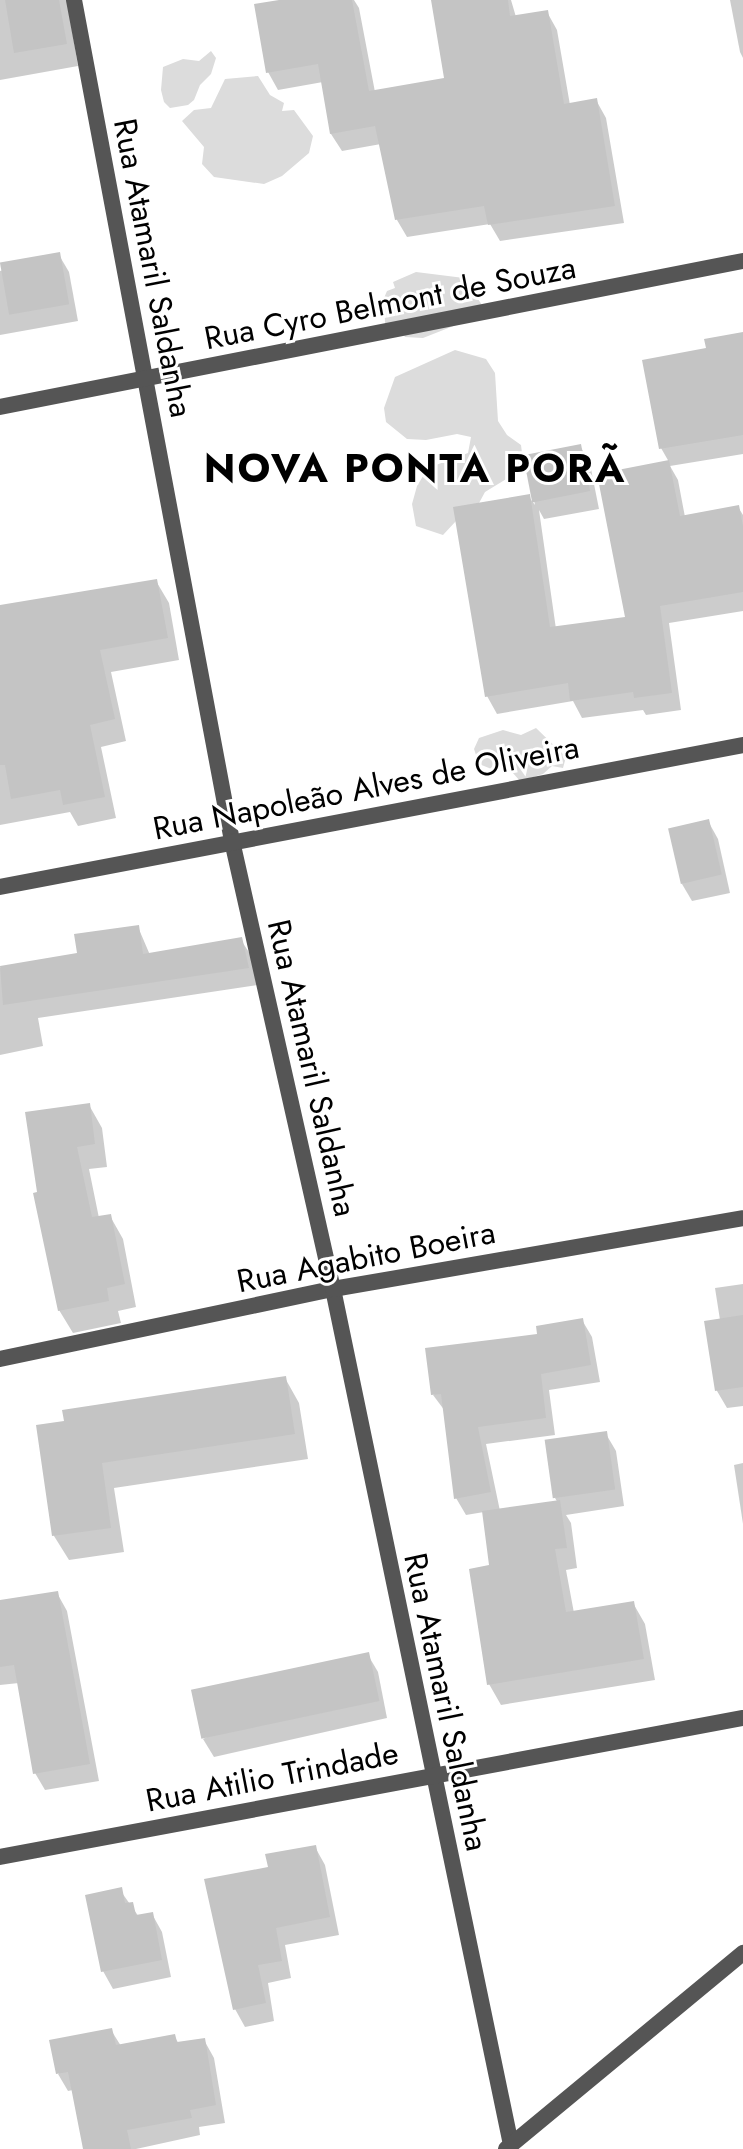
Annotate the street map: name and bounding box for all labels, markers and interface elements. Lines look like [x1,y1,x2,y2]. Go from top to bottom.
street label: Rua Atamaril Saldanha [105,115,201,421]
street label: Rua Cyro Belmont de Souza [201,248,579,358]
district label: NOVA PONTA PORÃ [204,444,626,492]
street label: Rua Napoleão Alves de Oliveira [150,728,582,848]
street label: Rua Atamaril Saldanha [259,916,365,1220]
street label: Rua Agabito Boeira [234,1213,498,1301]
street label: Rua Atamaril Saldanha [396,1550,496,1854]
street label: Rua Atilio Trindade [143,1734,401,1820]

